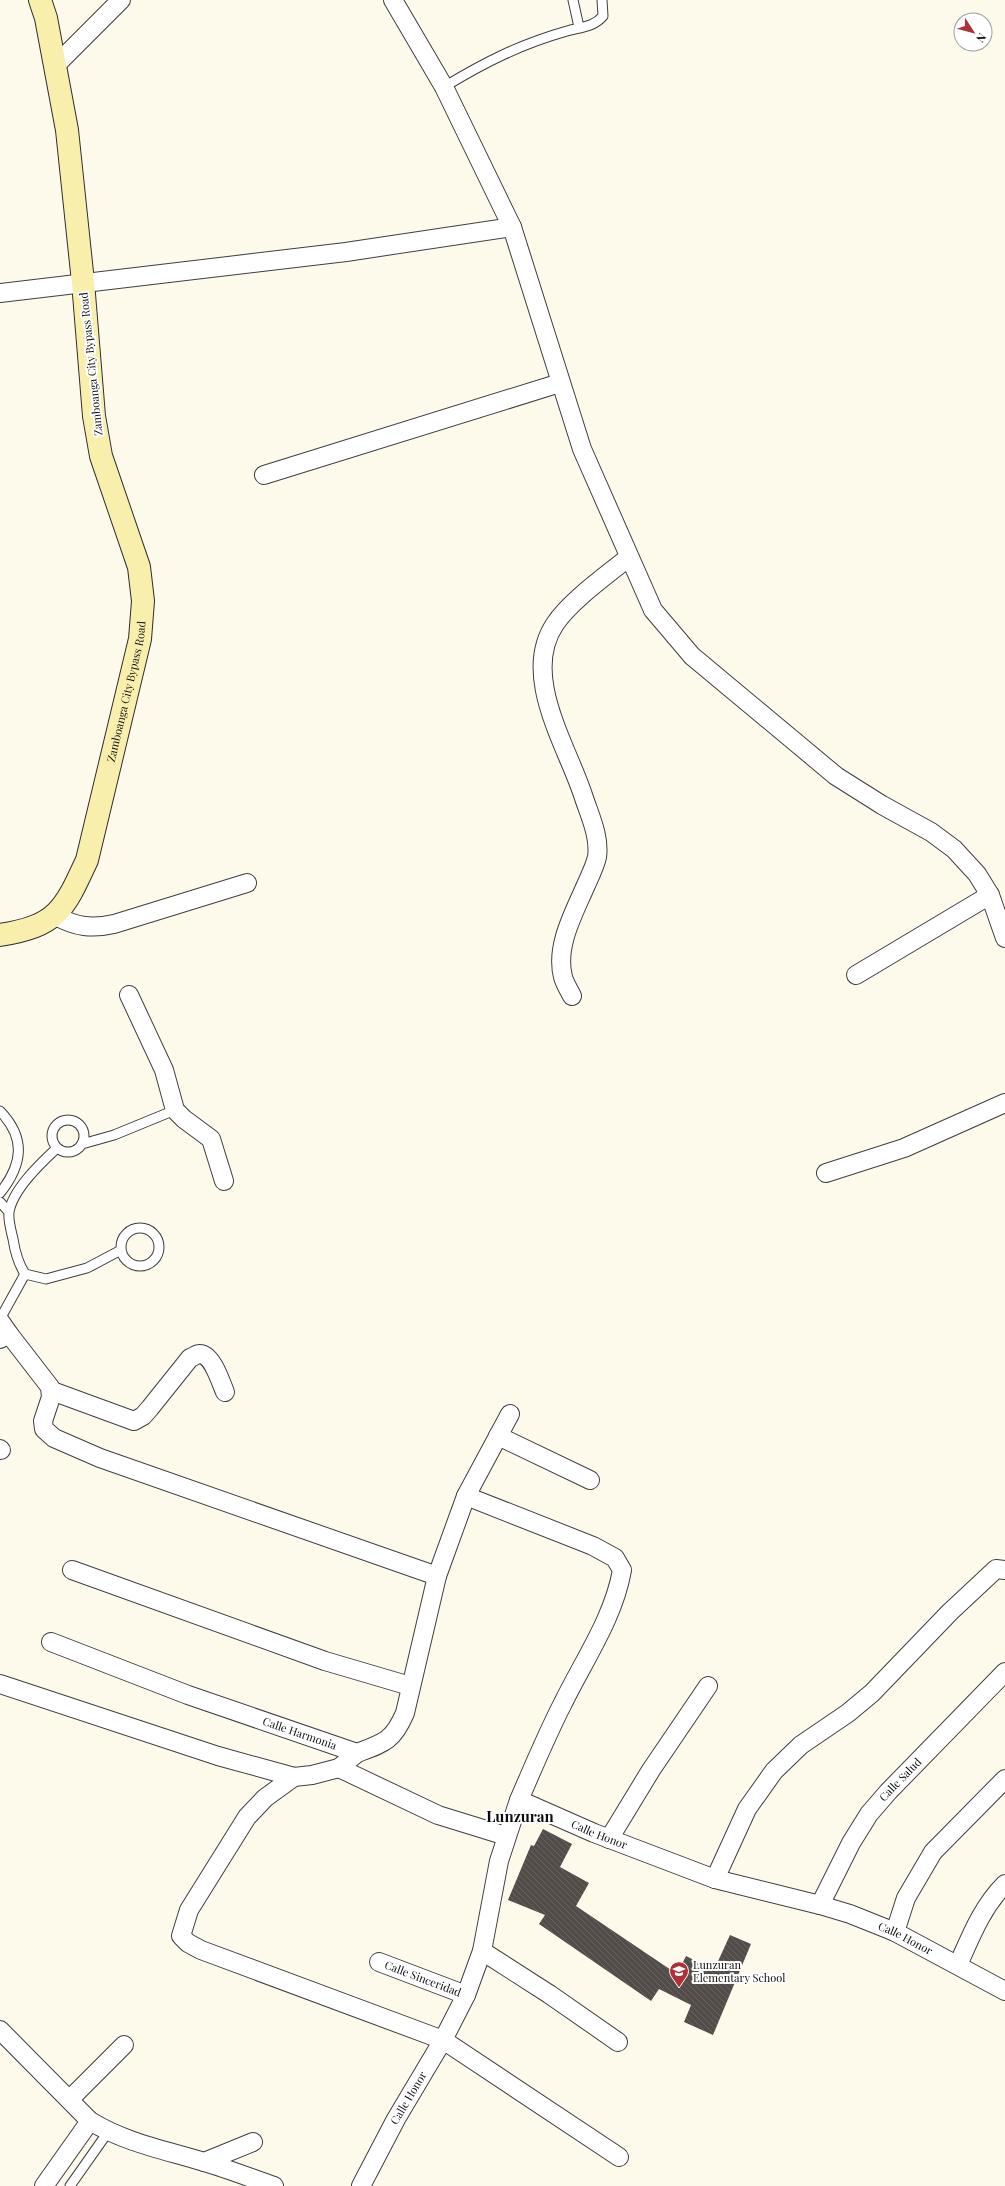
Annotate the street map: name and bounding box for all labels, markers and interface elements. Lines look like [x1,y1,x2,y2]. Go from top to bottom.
north arrow [953,12,993,52]
text: N [973,31,990,46]
street label: Zamboanga City Bypass Road [75,291,105,437]
street label: Zamboanga City Bypass Road [103,620,148,763]
street label: Calle Harmonia [261,1713,339,1753]
street label: Calle Salud [875,1754,925,1804]
district label: Lunzuran [486,1806,555,1826]
street label: Calle Honor [569,1816,630,1852]
street label: Calle Honor [876,1918,936,1958]
street label: Calle Sinceridad [383,1957,464,2000]
place label: Lunzuran Elementary School [693,1957,785,1985]
school or university icon: Lunzuran Elementary School [668,1960,690,1988]
street label: Calle Honor [386,2068,430,2127]

